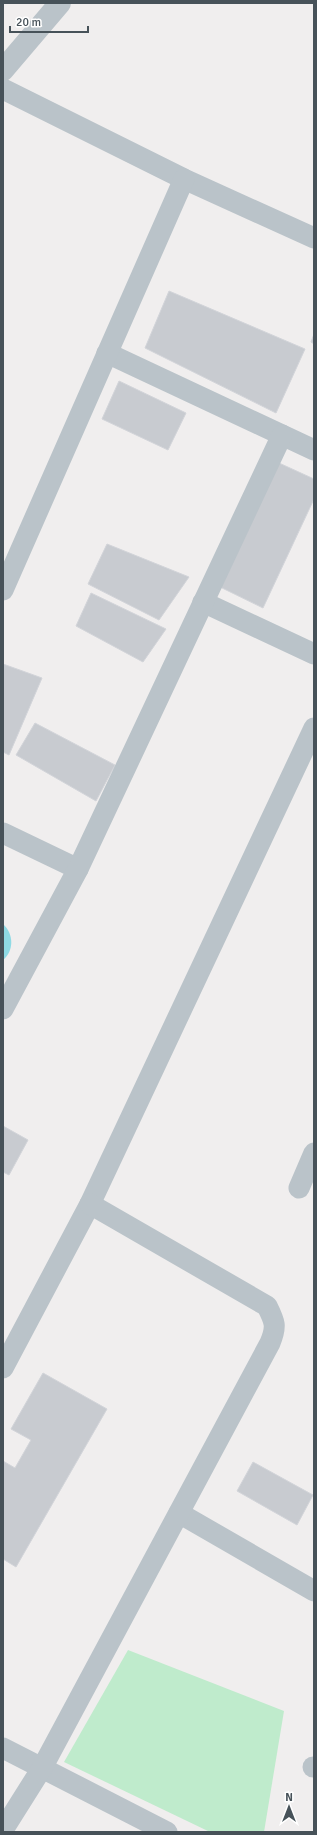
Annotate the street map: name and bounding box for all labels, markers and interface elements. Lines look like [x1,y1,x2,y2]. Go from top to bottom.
scale bar [10,8,88,34]
text: 20 m [16,15,41,30]
north arrow [269,1787,309,1827]
text: N [285,1791,293,1804]

